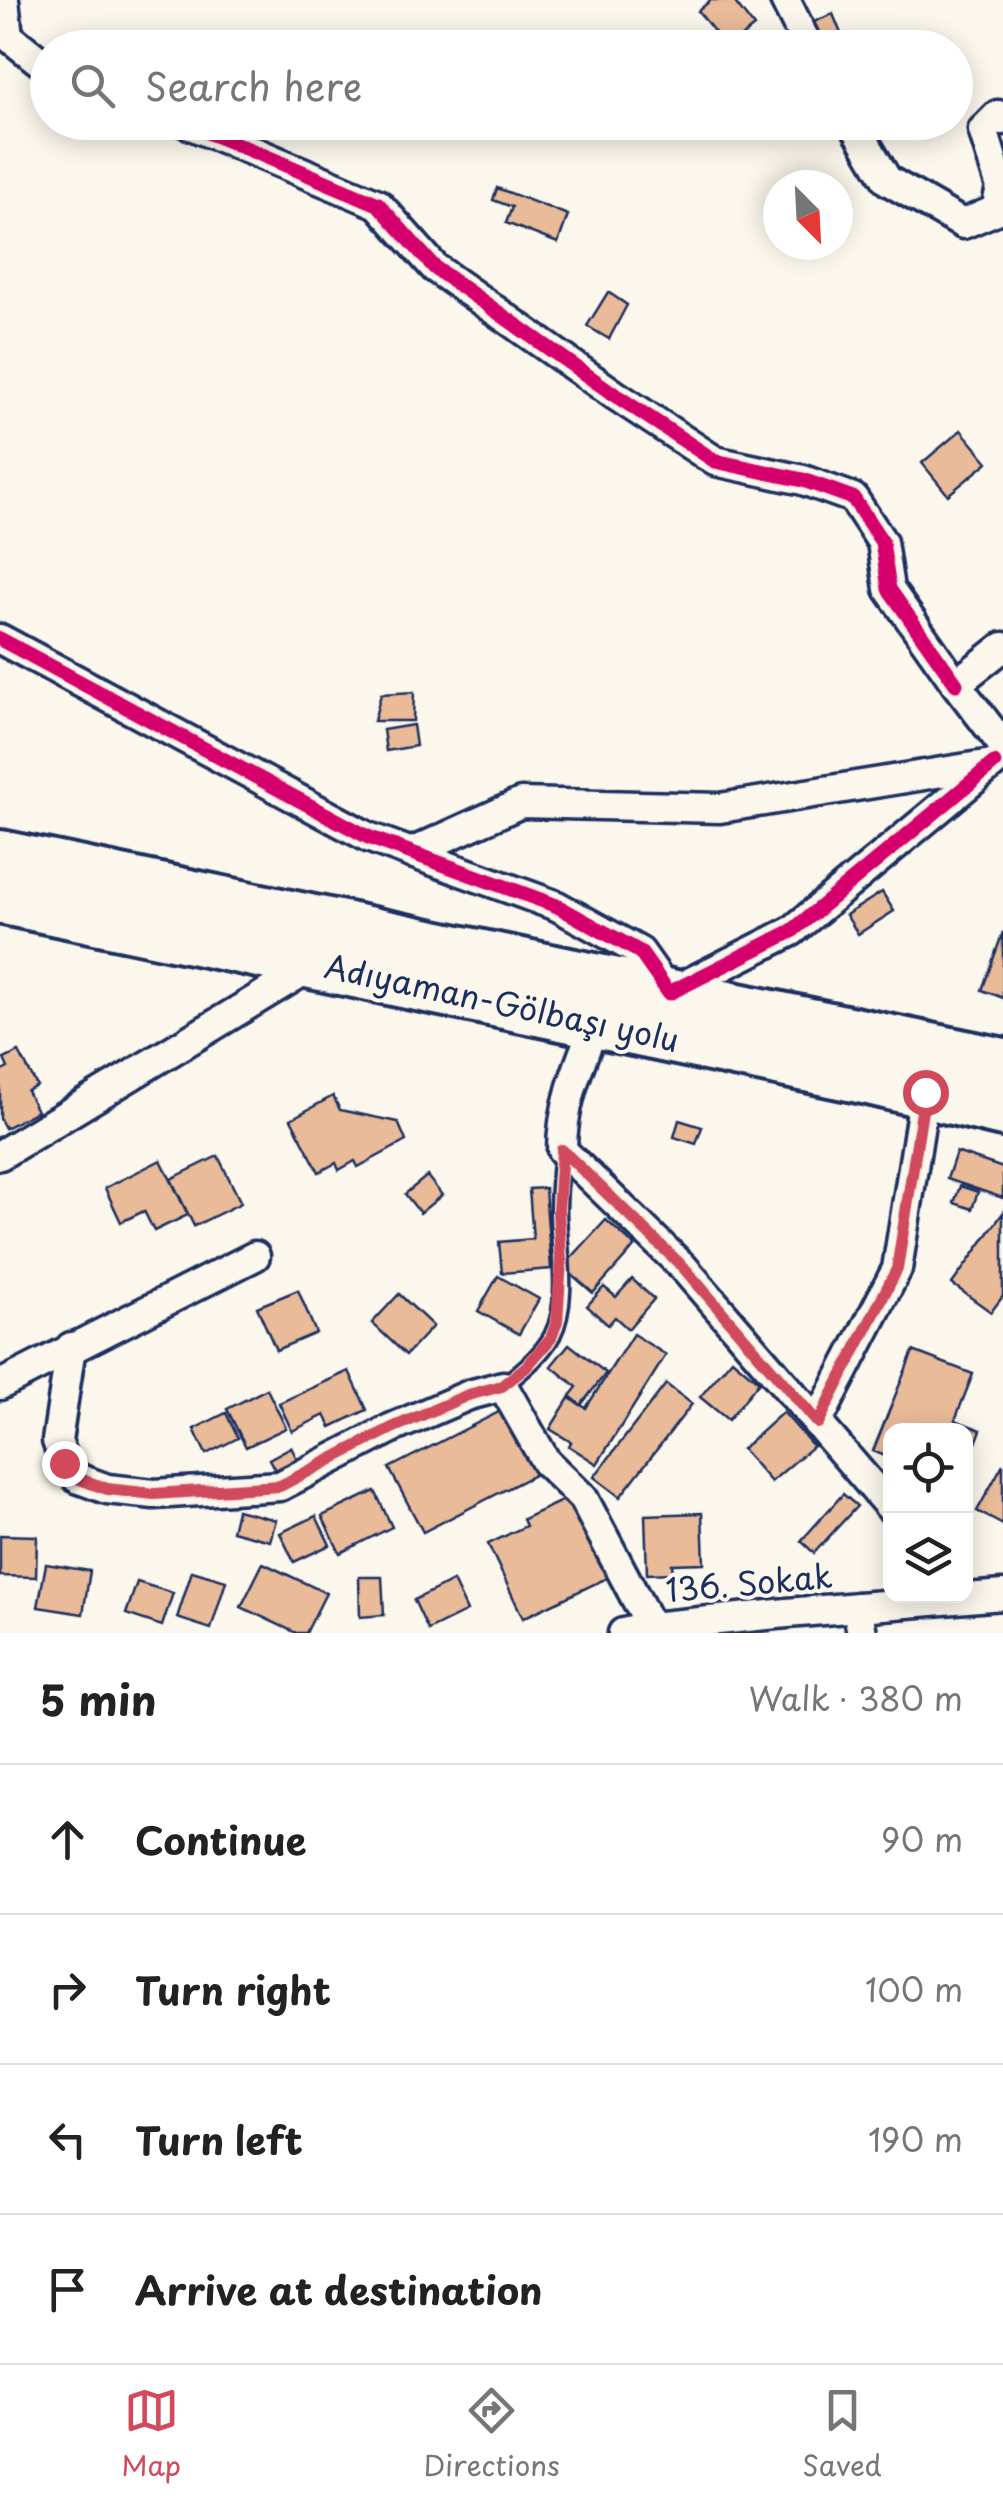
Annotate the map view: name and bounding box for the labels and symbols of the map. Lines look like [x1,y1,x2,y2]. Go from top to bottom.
north arrow [763,170,853,260]
street label: Adıyaman-Gölbaşı yolu [320,941,684,1063]
route start [903,1070,949,1116]
route end [42,1441,88,1487]
street label: 136. Sokak [664,1551,834,1613]

